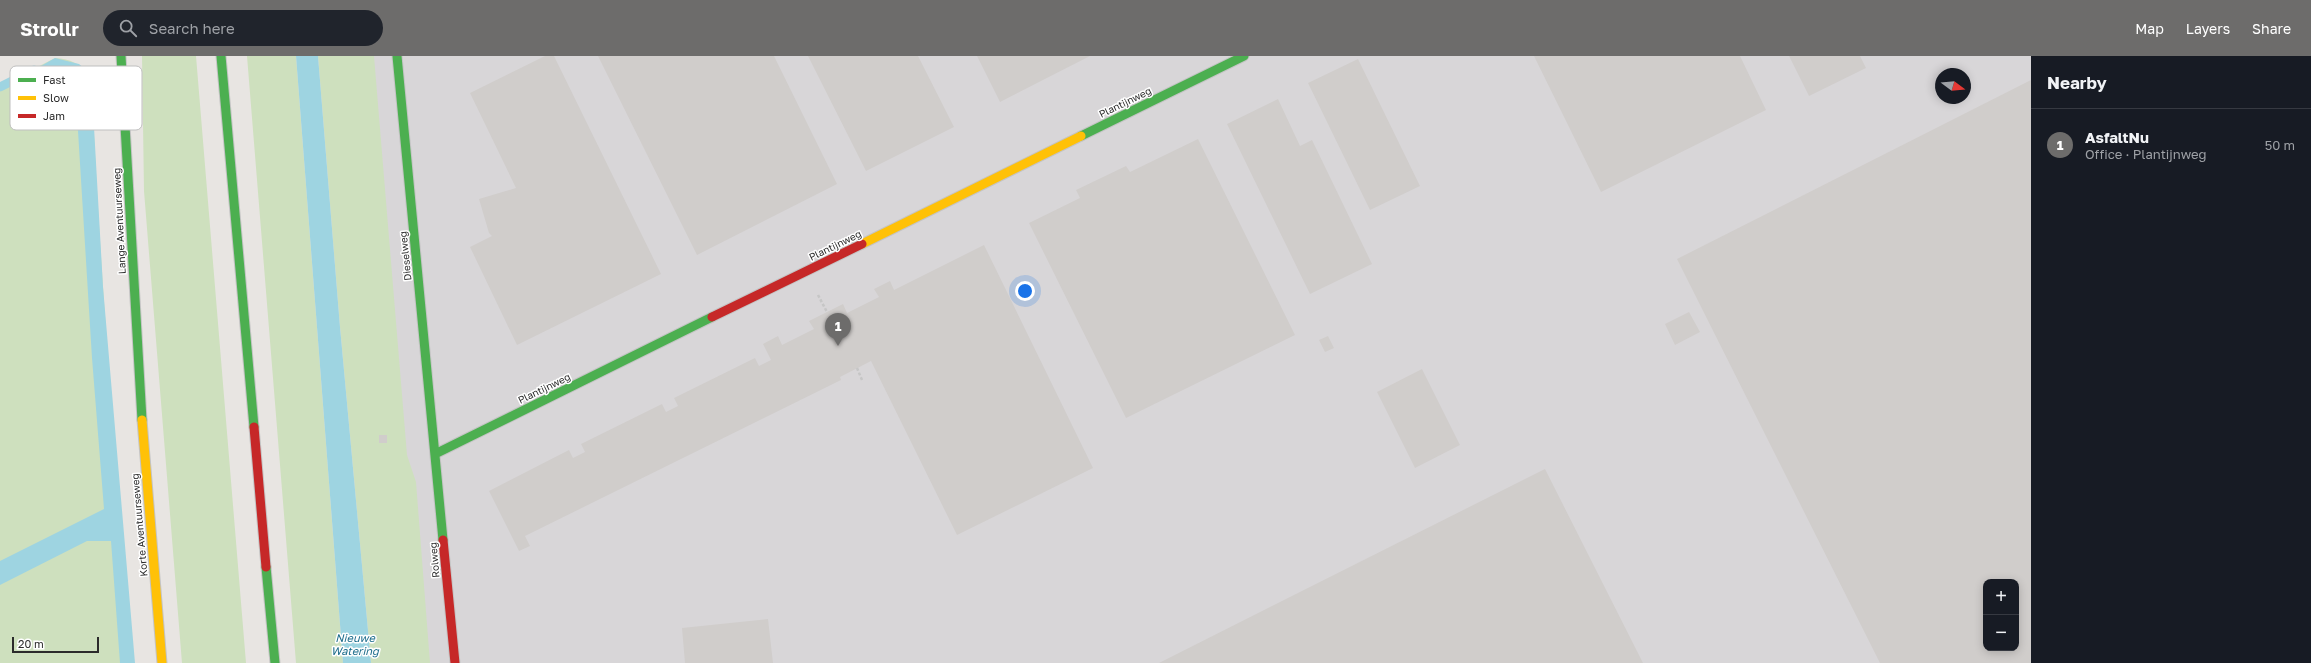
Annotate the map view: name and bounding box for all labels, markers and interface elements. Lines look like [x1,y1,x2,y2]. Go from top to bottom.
search box [103,10,383,46]
text: Strollr [20,17,79,40]
icon: search [117,17,139,39]
text: Search here [149,19,235,37]
text: Map [2135,20,2164,37]
text: Layers [2186,20,2230,37]
text: Share [2252,20,2291,37]
legend [10,66,142,130]
north arrow [1935,68,1971,104]
text: Nearby [2047,72,2107,93]
text: Fast [43,73,66,86]
street label: Plantijnweg [1097,84,1153,120]
text: Slow [43,91,69,104]
text: Jam [43,109,65,122]
text: AsfaltNu [2085,128,2149,146]
text: 1 [2057,137,2063,153]
text: 50 m [2265,137,2295,153]
text: Office · Plantijnweg [2085,146,2207,162]
street label: Lange Aventuurseweg [110,168,128,274]
street label: Plantijnweg [807,227,863,263]
street label: Dieselweg [396,231,414,281]
your location [1015,281,1035,301]
pin: 1 [825,313,851,346]
street label: Plantijnweg [516,370,572,406]
street label: Korte Aventuurseweg [129,473,149,577]
street label: Rolweg [426,542,442,578]
map controls [1983,579,2019,651]
button: + [1983,579,2019,615]
button: − [1983,615,2019,651]
water label: Nieuwe Watering [331,631,380,658]
scale bar [12,635,99,654]
text: 20 m [18,637,44,650]

